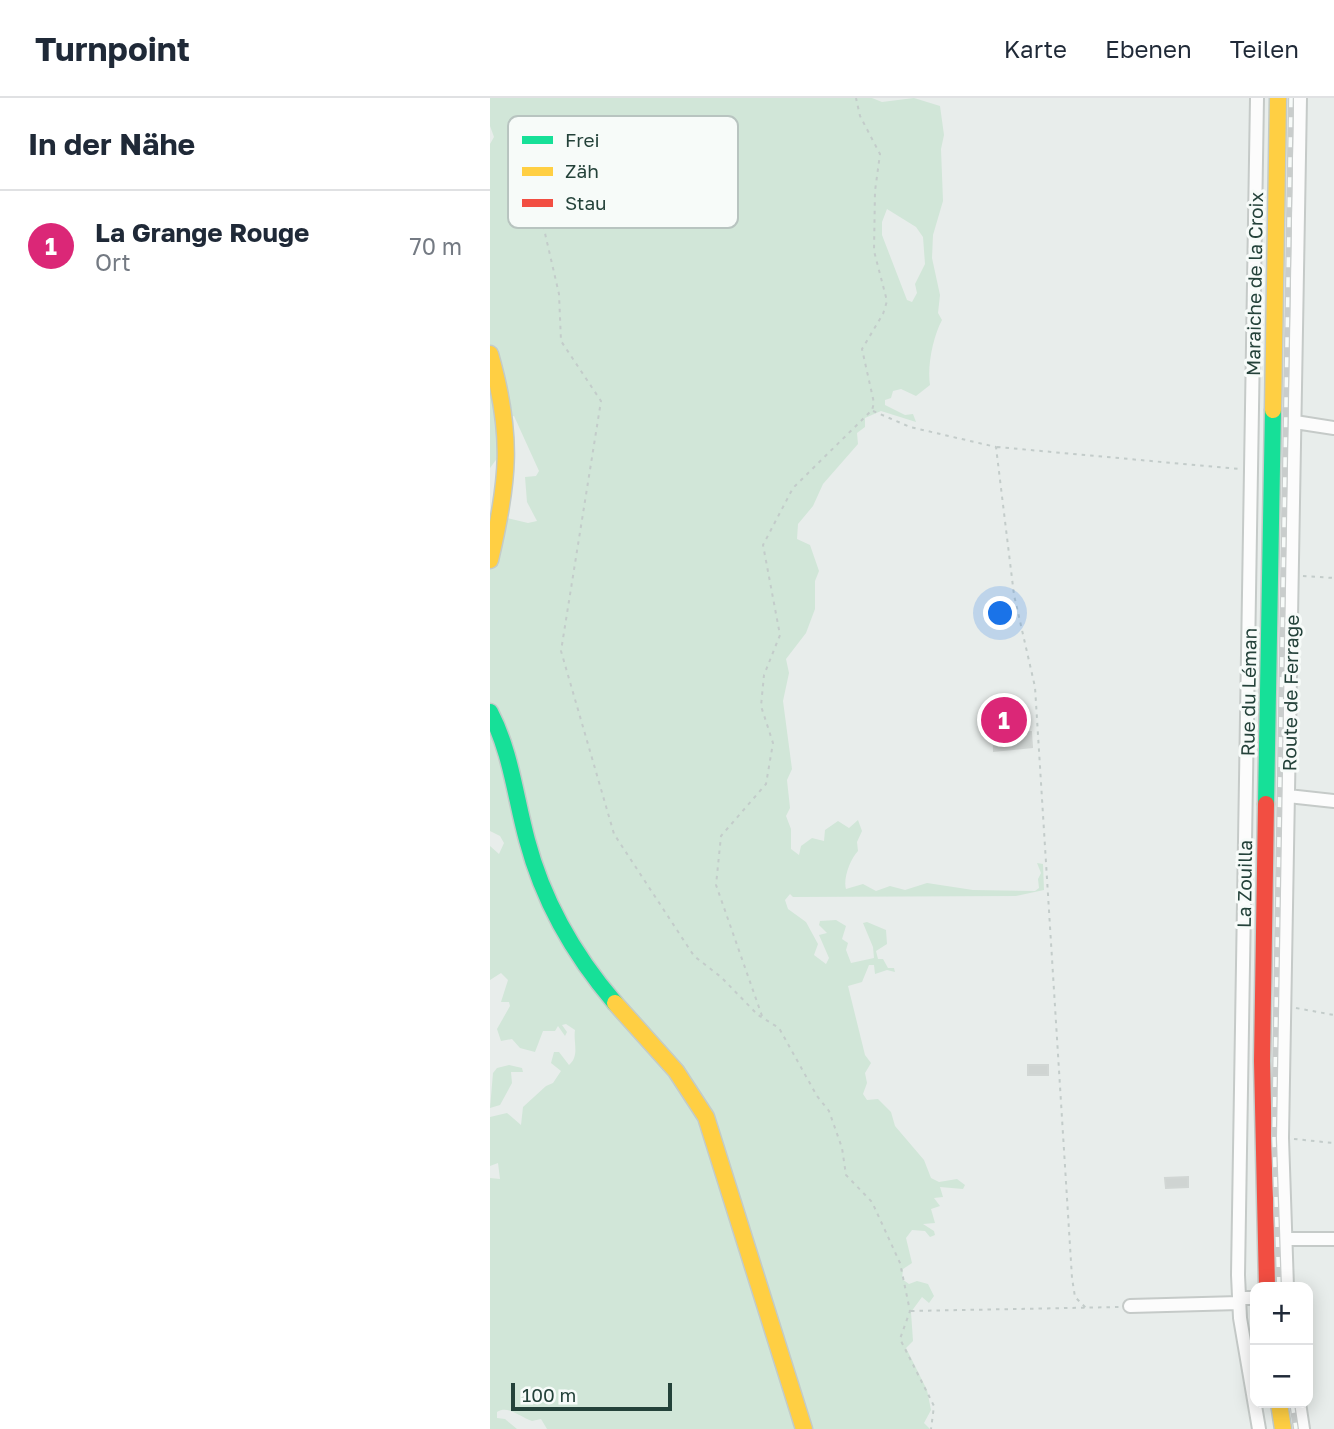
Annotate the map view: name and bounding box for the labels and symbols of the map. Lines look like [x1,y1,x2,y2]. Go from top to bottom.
legend [508,116,738,228]
text: Frei [565,128,600,151]
text: Zäh [565,159,599,182]
text: Stau [565,191,607,214]
street label: Maraiche de la Croix [1241,192,1267,376]
your location [983,596,1017,630]
street label: Route de Ferrage [1277,614,1303,772]
street label: Rue du Léman [1235,627,1261,757]
pin: 1 [981,694,1027,746]
street label: La Zouilla [1232,840,1256,928]
scale bar [511,1380,672,1412]

